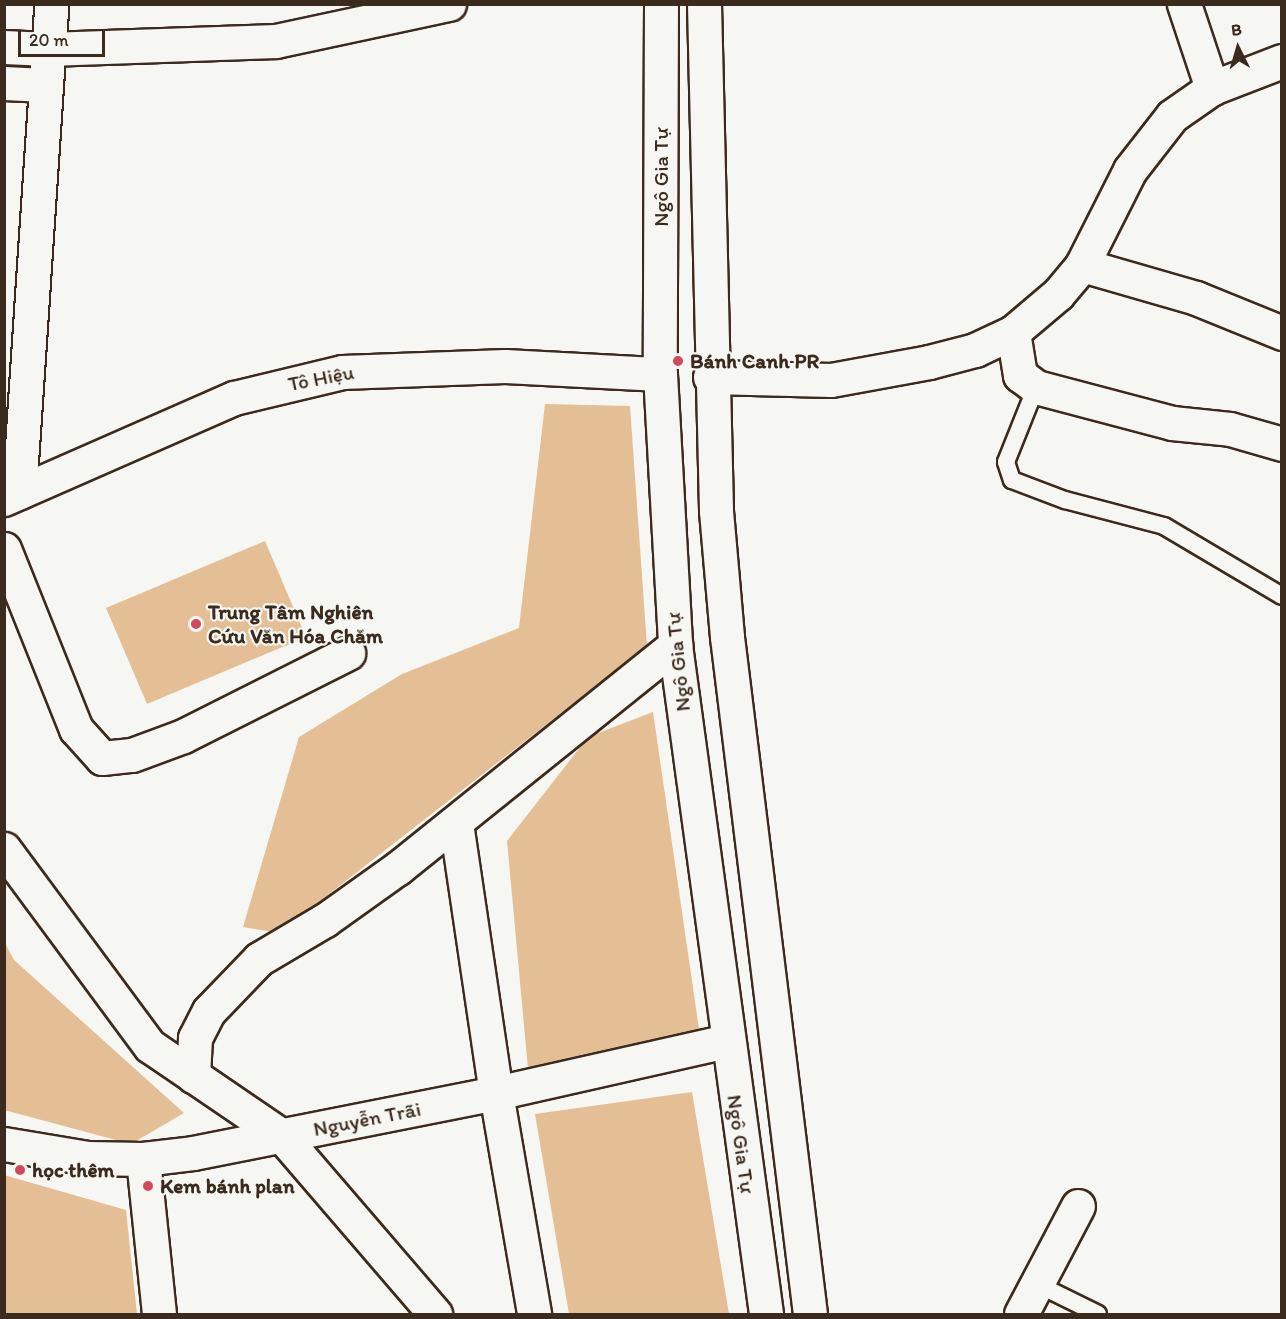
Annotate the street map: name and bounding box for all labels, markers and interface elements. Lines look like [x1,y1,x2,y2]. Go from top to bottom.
scale bar [21,18,108,56]
north arrow [1208,18,1268,78]
text: B [1230,20,1242,39]
text: 20 m [29,29,69,51]
street label: Ngô Gia Tự [648,128,674,226]
place label: Bánh Canh PR [690,348,819,374]
marker: Bánh Canh PR [671,354,685,368]
street label: Tô Hiệu [286,359,356,397]
place label: Trung Tâm Nghiên Cứu Văn Hóa Chăm [208,599,383,649]
street label: Ngô Gia Tự [660,612,696,712]
marker: Trung Tâm Nghiên Cứu Văn Hóa Chăm [189,617,203,631]
street label: Ngô Gia Tự [722,1094,760,1194]
street label: Nguyễn Trãi [312,1096,422,1142]
place label: học thêm [32,1157,115,1183]
marker: học thêm [13,1163,27,1177]
place label: Kem bánh plan [160,1173,295,1199]
marker: Kem bánh plan [141,1179,155,1193]

